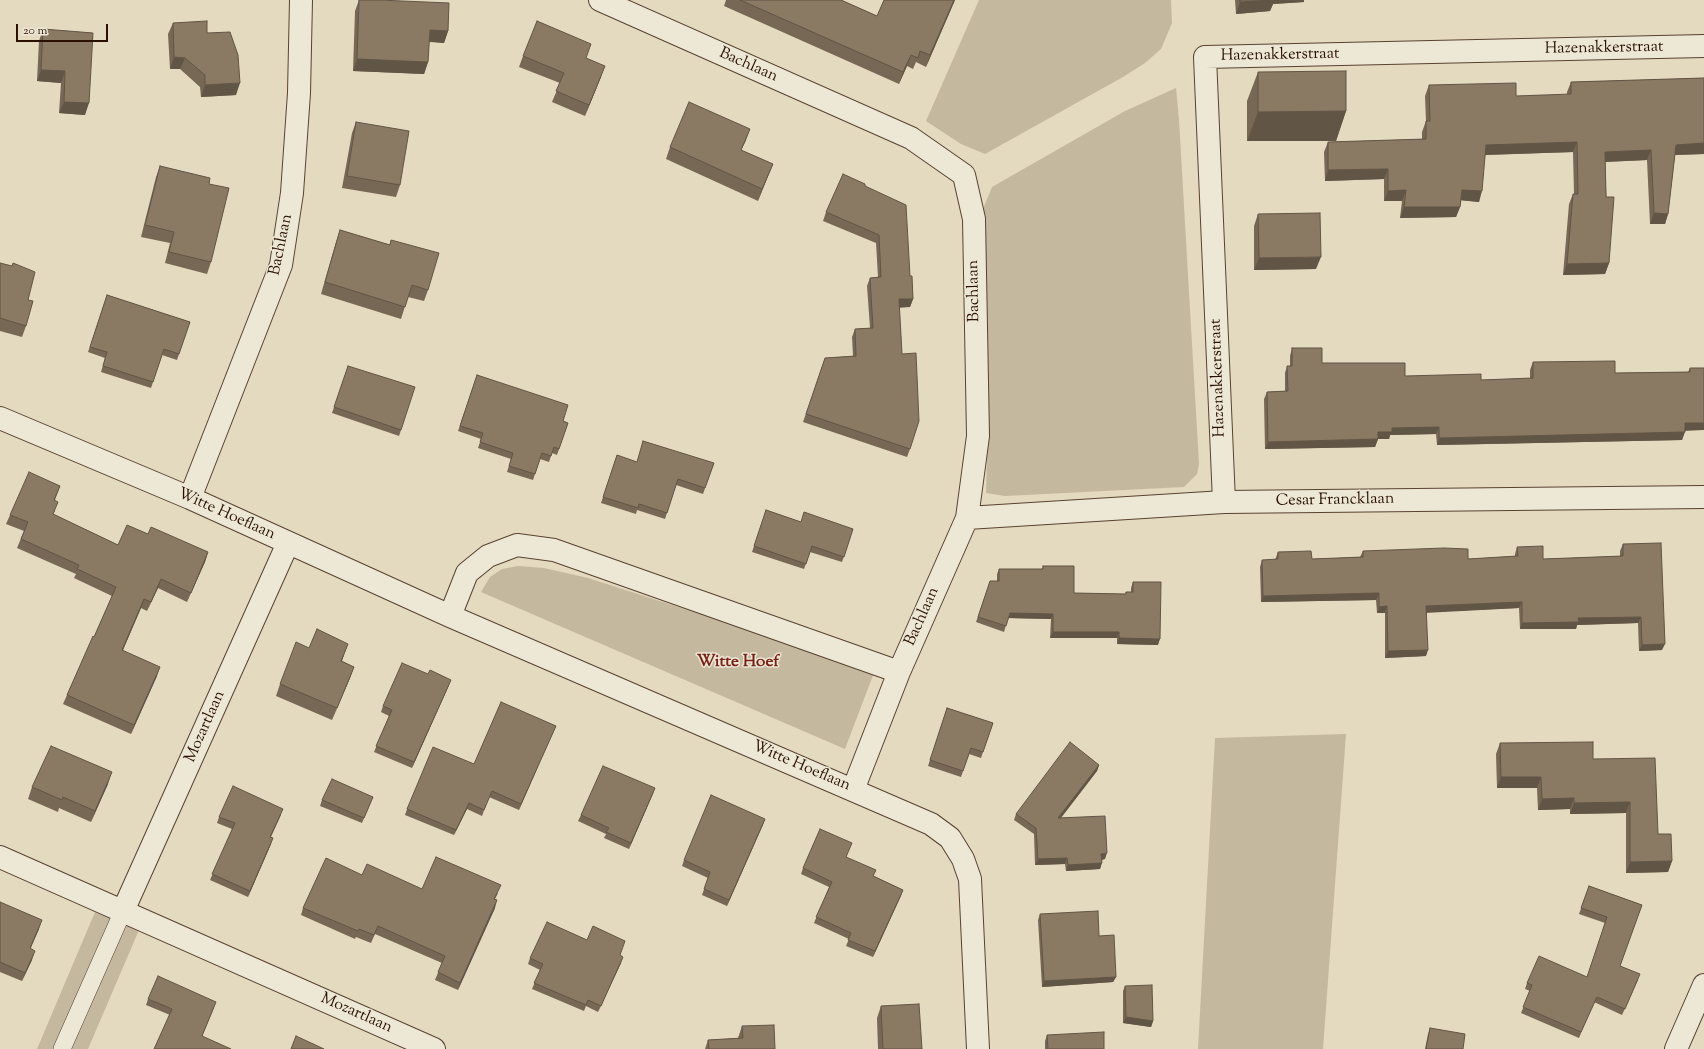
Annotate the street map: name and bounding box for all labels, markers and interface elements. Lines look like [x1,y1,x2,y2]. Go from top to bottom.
scale bar [18,16,110,42]
text: 20 m [23,22,47,40]
street label: Hazenakkerstraat [1544,38,1664,60]
street label: Bachlaan [716,45,780,87]
street label: Hazenakkerstraat [1220,45,1340,67]
street label: Bachlaan [266,212,298,278]
street label: Bachlaan [965,260,985,322]
street label: Hazenakkerstraat [1207,318,1231,438]
street label: Witte Hoeflaan [174,485,278,545]
street label: Cesar Francklaan [1276,490,1394,512]
street label: Bachlaan [902,585,944,649]
district label: Witte Hoef [697,653,779,673]
street label: Mozartlaan [182,688,230,766]
street label: Witte Hoeflaan [749,738,853,796]
street label: Mozartlaan [317,990,395,1038]

